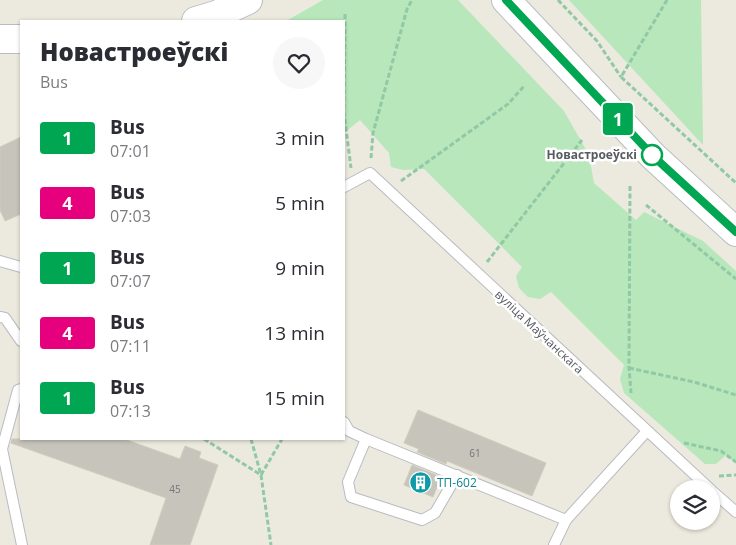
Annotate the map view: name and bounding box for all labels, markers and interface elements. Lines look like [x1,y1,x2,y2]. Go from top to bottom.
text: Новастроеўскі [40,35,228,68]
button: heart [273,37,325,89]
text: Bus [40,71,68,93]
line badge: 1 [602,103,634,135]
text: 1 [613,107,623,131]
text: Bus [110,114,145,140]
text: 3 min [275,125,325,151]
text: 1 [62,126,73,150]
text: 07:01 [110,140,151,162]
marker: Новастроеўскі [641,144,663,166]
place label: Новастроеўскі [547,146,637,163]
text: Bus [110,179,145,205]
text: 5 min [275,190,325,216]
text: 4 [62,191,73,215]
text: 07:03 [110,205,151,227]
text: Bus [110,244,145,270]
text: 9 min [275,255,325,281]
text: 1 [62,256,73,280]
text: 07:07 [110,270,151,292]
street label: вуліца Маўчанскага [491,286,587,377]
text: Bus [110,309,145,335]
text: 13 min [264,320,325,346]
text: 4 [62,321,73,345]
text: 07:11 [110,335,151,357]
text: Bus [110,374,145,400]
text: 15 min [264,385,325,411]
text: 1 [62,386,73,410]
text: 07:13 [110,400,151,422]
house number: 61 [469,446,481,460]
building icon: ТП-602 [409,471,433,495]
place label: ТП-602 [437,474,477,491]
map controls [670,480,720,530]
button: layers [670,480,720,530]
house number: 45 [169,482,181,496]

